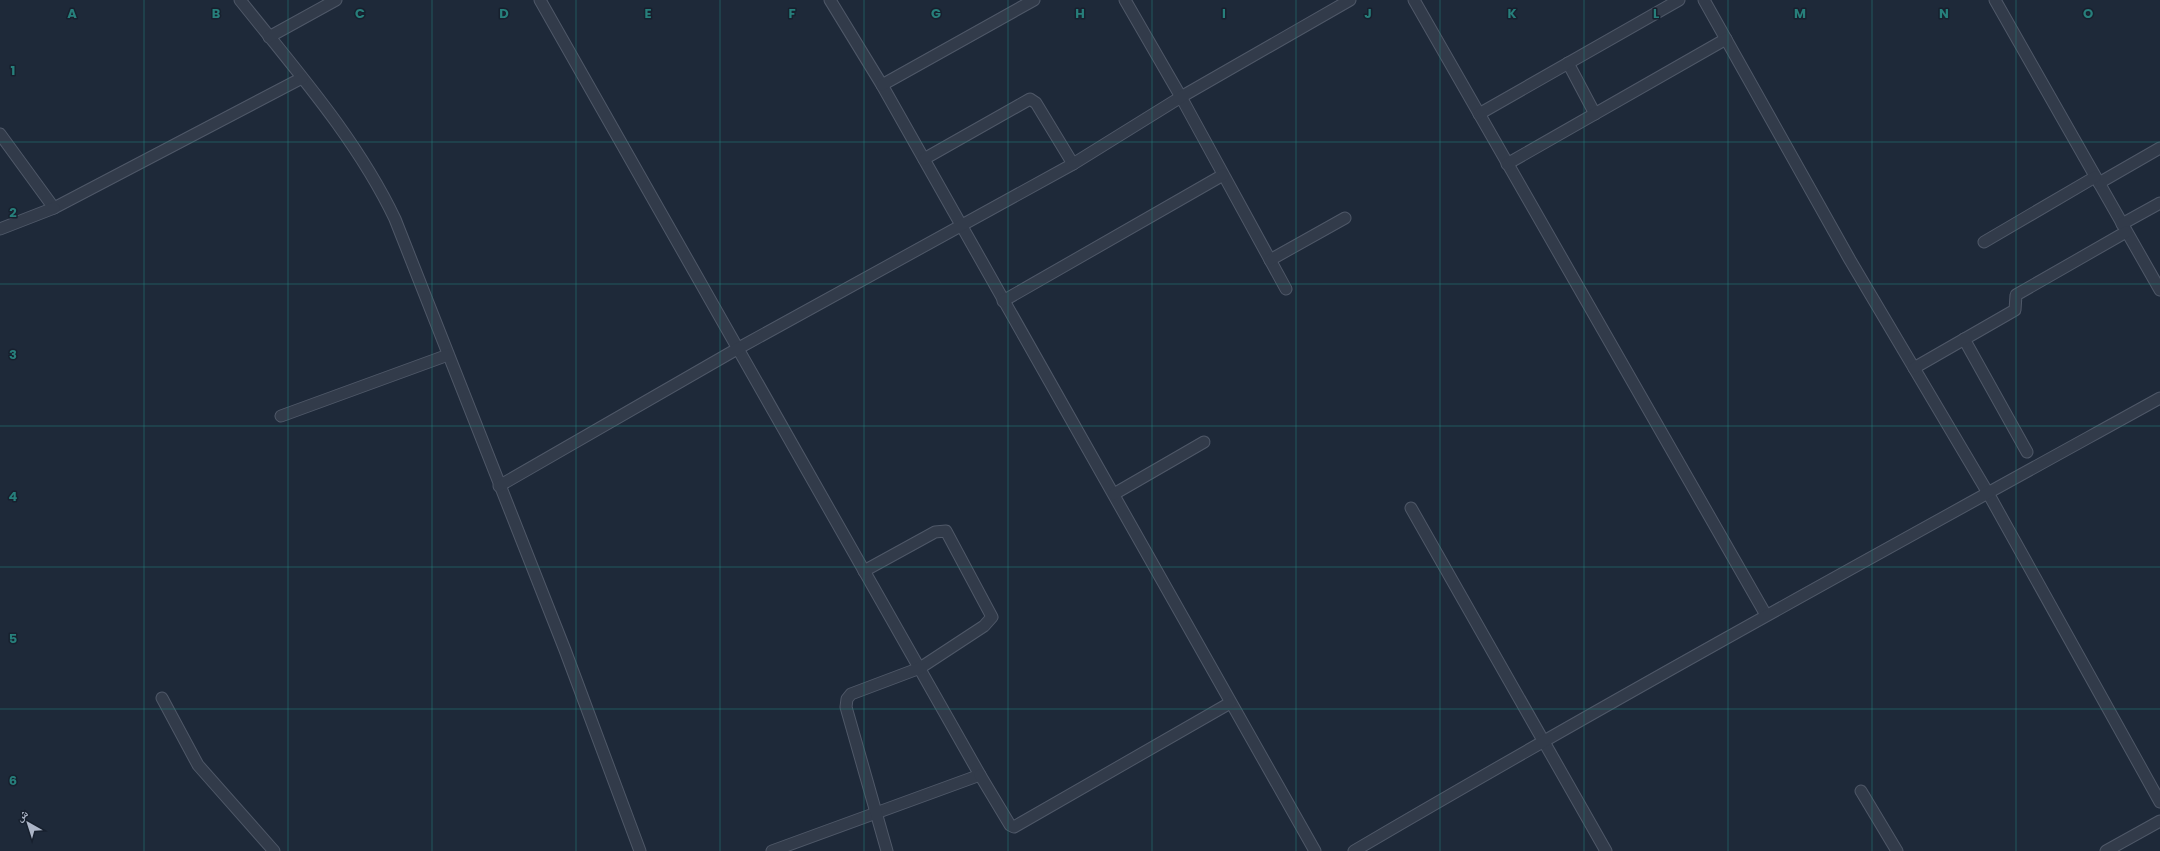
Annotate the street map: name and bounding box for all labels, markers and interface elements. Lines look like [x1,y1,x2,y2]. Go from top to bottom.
text: A [67,4,77,23]
text: B [212,4,221,23]
text: C [355,4,365,23]
text: D [499,4,509,23]
text: E [644,4,652,23]
text: F [788,4,796,23]
text: G [931,4,941,23]
text: H [1075,4,1085,23]
text: I [1222,4,1226,23]
text: J [1364,4,1372,23]
text: K [1507,4,1517,23]
text: L [1653,4,1659,23]
text: M [1794,4,1806,23]
text: N [1939,4,1949,23]
text: O [2083,4,2093,23]
text: 1 [11,61,15,80]
text: 2 [9,203,17,222]
text: 3 [9,345,17,364]
text: 4 [9,487,18,506]
text: 5 [9,629,17,648]
text: 6 [9,771,17,790]
north arrow [8,803,48,843]
text: ش [12,805,32,825]

